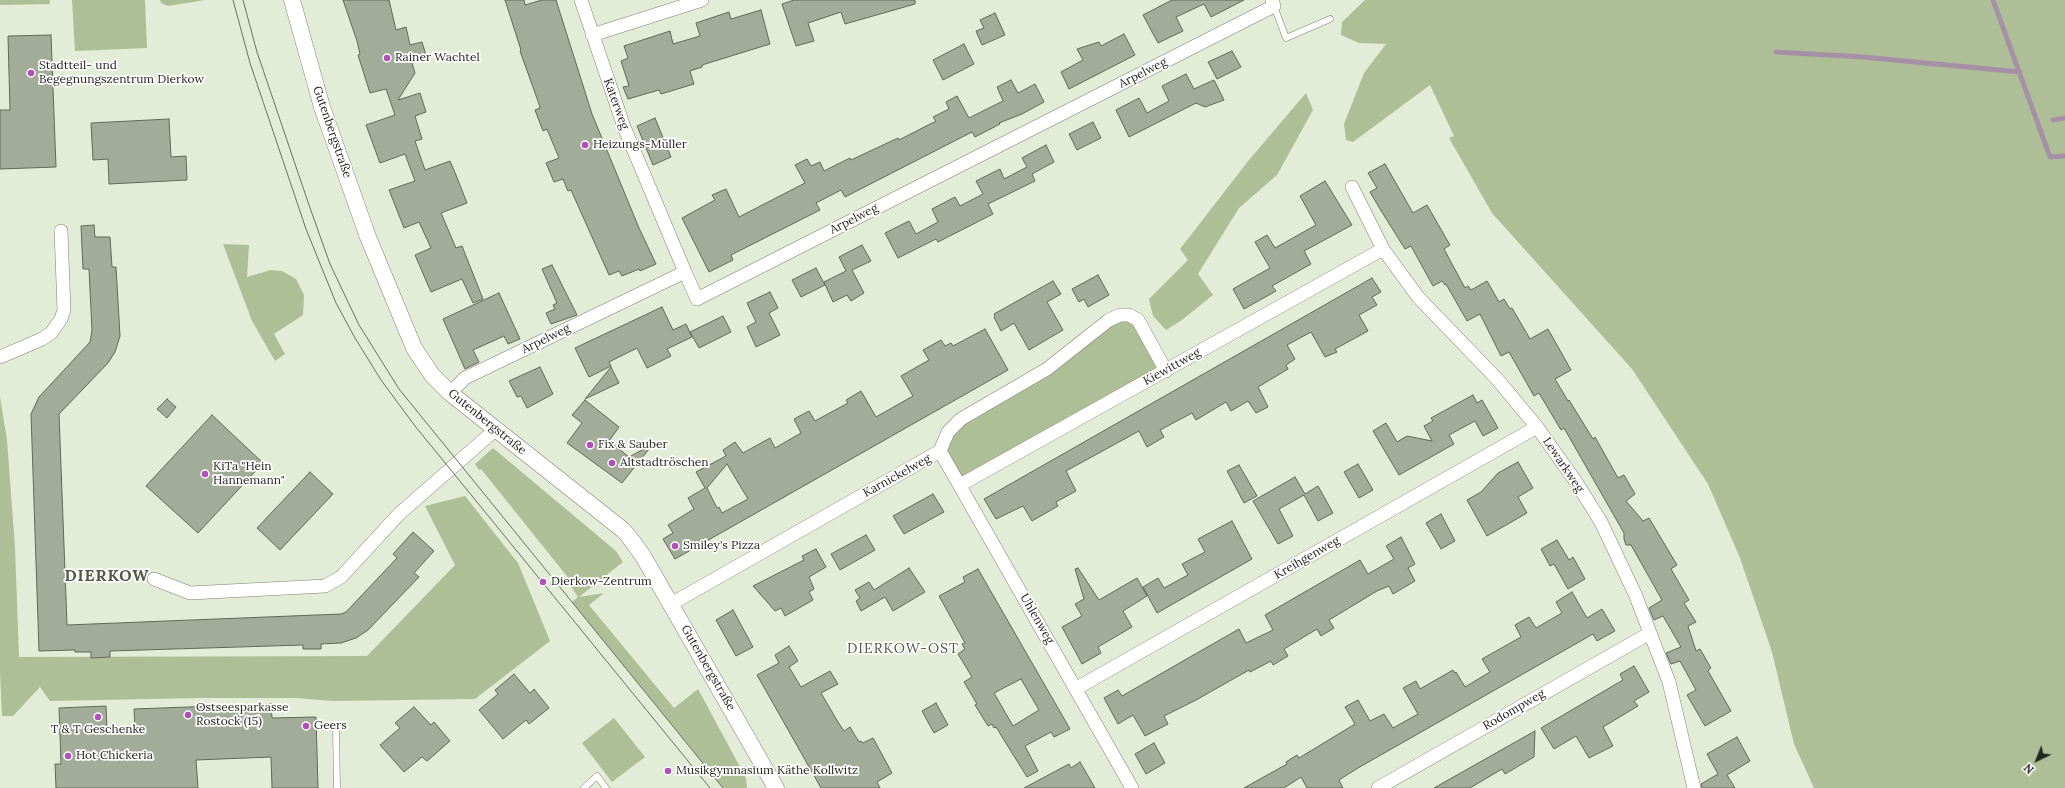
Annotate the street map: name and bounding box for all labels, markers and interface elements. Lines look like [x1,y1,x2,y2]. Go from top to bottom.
place label: Rainer Wachtel [395,51,480,65]
marker: Rainer Wachtel [382,53,392,63]
street label: Arpelweg [1116,55,1170,91]
place label: Stadtteil- und Begegnungszentrum Dierkow [39,59,204,87]
marker: Stadtteil- und Begegnungszentrum Dierkow [26,68,36,78]
street label: Katerweg [600,76,632,132]
street label: Gutenbergstraße [310,84,354,180]
place label: Heizungs-Müller [593,138,687,152]
marker: Heizungs-Müller [580,140,590,150]
street label: Arpelweg [827,201,881,237]
street label: Arpelweg [519,321,573,357]
street label: Kiewittweg [1141,345,1203,389]
street label: Gutenbergstraße [445,386,529,458]
street label: Lewarkweg [1539,435,1587,495]
place label: Fix & Sauber [598,438,668,452]
marker: Fix & Sauber [585,440,595,450]
street label: Karnickelweg [861,451,933,501]
place label: Altstadtröschen [620,456,709,470]
marker: Altstadtröschen [607,458,617,468]
place label: KiTa "Hein Hannemann" [213,460,285,488]
marker: KiTa "Hein Hannemann" [200,469,210,479]
street label: Kreihgenweg [1272,533,1342,583]
place label: Smiley's Pizza [683,539,760,553]
marker: Smiley's Pizza [670,541,680,551]
district label: DIERKOW [64,566,150,586]
place label: Dierkow-Zentrum [551,575,652,589]
marker: Dierkow-Zentrum [538,577,548,587]
street label: Uhlenweg [1017,591,1057,647]
street label: Gutenbergstraße [678,623,738,713]
district label: DIERKOW-OST [847,641,959,657]
street label: Rodompweg [1480,686,1548,734]
place label: Ostseesparkasse Rostock (15) [196,701,289,729]
marker: Ostseesparkasse Rostock (15) [183,710,193,720]
marker: T & T Geschenke [93,712,103,722]
place label: Geers [314,719,347,733]
marker: Geers [301,721,311,731]
place label: T & T Geschenke [51,723,145,737]
north arrow [2017,740,2057,780]
place label: Hot Chickeria [76,749,153,763]
marker: Hot Chickeria [63,751,73,761]
text: N [2021,761,2037,777]
place label: Musikgymnasium Käthe Kollwitz [676,764,858,778]
marker: Musikgymnasium Käthe Kollwitz [663,766,673,776]

